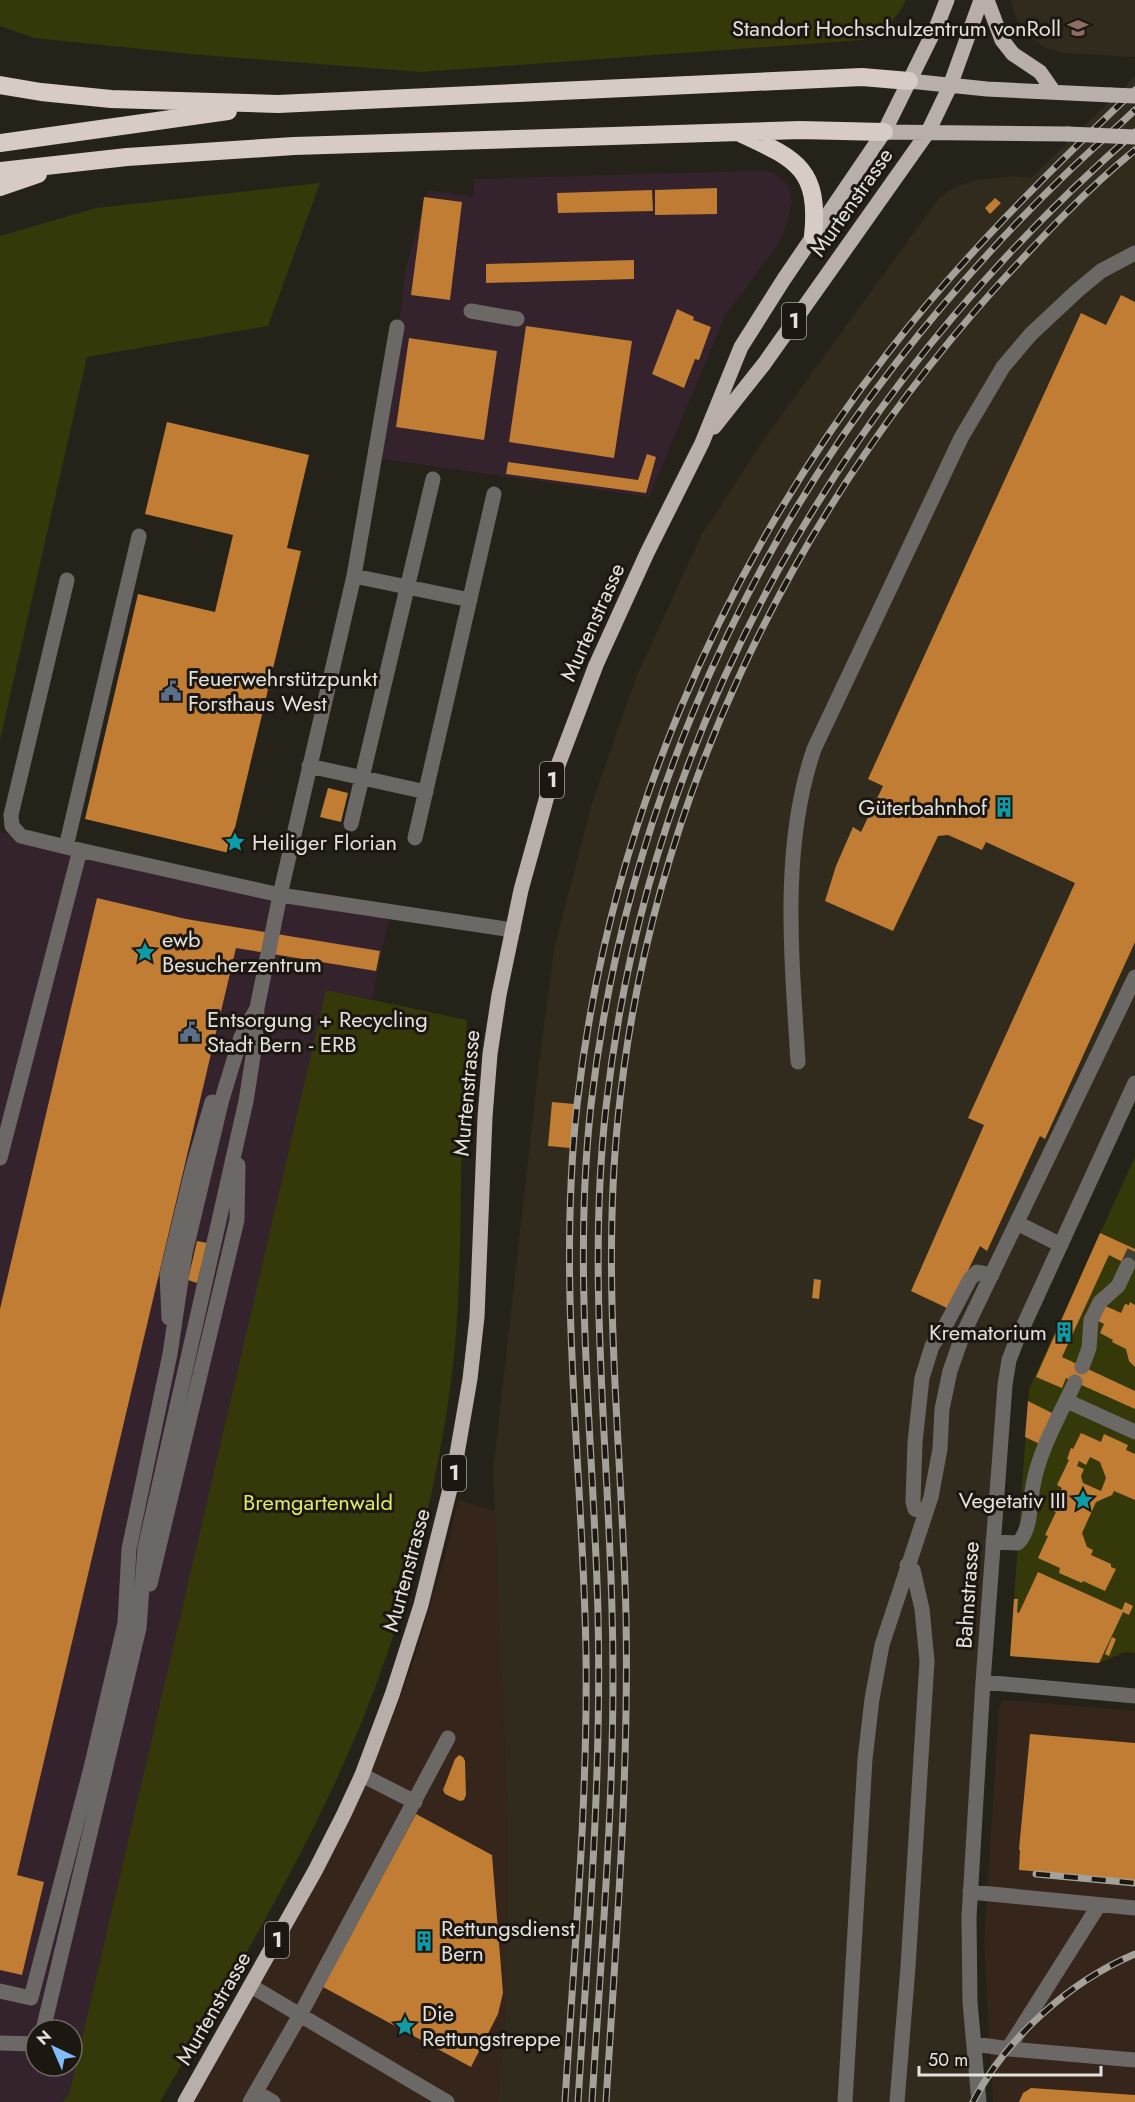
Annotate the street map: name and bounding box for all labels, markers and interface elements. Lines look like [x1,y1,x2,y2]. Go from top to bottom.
place label: Standort Hochschulzentrum vonRoll [732,12,1061,44]
school or university icon: Standort Hochschulzentrum vonRoll [1066,16,1090,40]
street label: Murtenstrasse [802,141,900,263]
road number: 1 [782,303,806,339]
street label: Murtenstrasse [552,558,632,686]
place label: Feuerwehrstützpunkt Forsthaus West [188,662,378,719]
public building icon: Feuerwehrstützpunkt Forsthaus West [159,679,183,703]
road number: 1 [540,762,564,798]
place label: Güterbahnhof [858,791,988,823]
building icon: Güterbahnhof [992,795,1016,819]
place label: Heiliger Florian [252,826,397,858]
place icon: Heiliger Florian [223,830,247,854]
place label: ewb Besucherzentrum [162,923,322,980]
place icon: ewb Besucherzentrum [133,940,157,964]
place label: Entsorgung + Recycling Stadt Bern - ERB [207,1003,428,1060]
public building icon: Entsorgung + Recycling Stadt Bern - ERB [178,1020,202,1044]
street label: Murtenstrasse [445,1029,487,1157]
place label: Krematorium [929,1316,1047,1348]
building icon: Krematorium [1052,1320,1076,1344]
road number: 1 [442,1455,466,1491]
place label: Vegetativ III [959,1484,1066,1516]
park label: Bremgartenwald [243,1486,393,1518]
place icon: Vegetativ III [1071,1488,1095,1512]
street label: Murtenstrasse [374,1505,438,1635]
street label: Bahnstrasse [947,1540,987,1650]
place label: Rettungsdienst Bern [441,1912,576,1969]
road number: 1 [265,1922,289,1958]
building icon: Rettungsdienst Bern [412,1929,436,1953]
street label: Murtenstrasse [168,1945,258,2071]
place label: Die Rettungstreppe [422,1997,561,2054]
place icon: Die Rettungstreppe [393,2014,417,2038]
north arrow [24,2018,84,2078]
text: N [31,2025,56,2050]
scale bar [919,2039,1100,2077]
text: 50 m [928,2047,968,2073]

